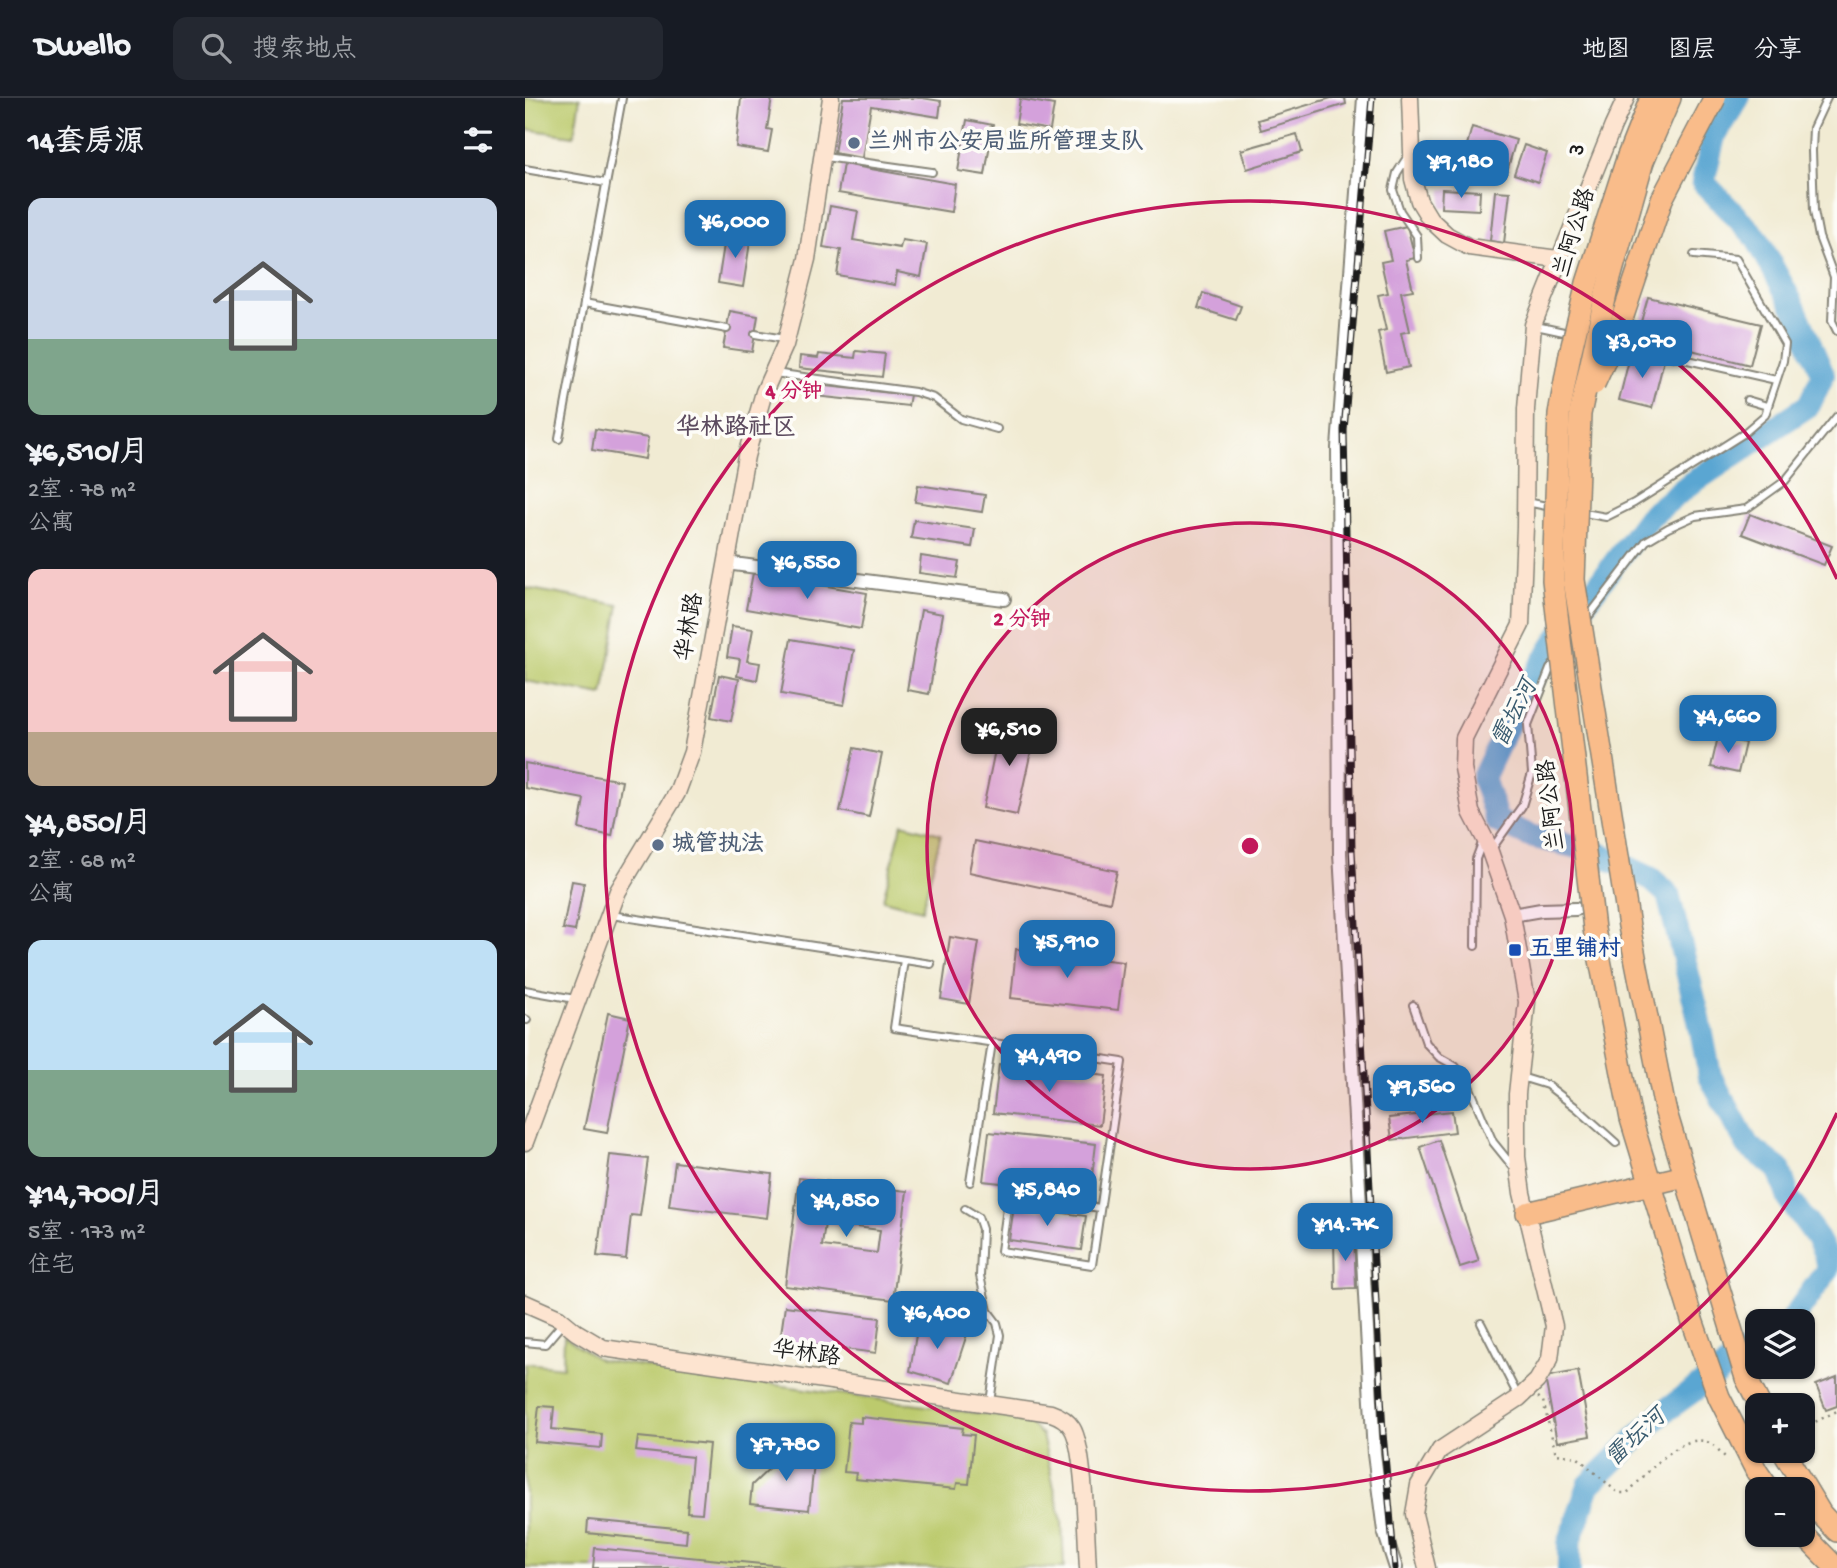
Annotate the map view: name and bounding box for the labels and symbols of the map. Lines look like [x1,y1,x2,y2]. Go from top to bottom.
place label: 兰州市公安局监所管理支队 [868,128,1144,157]
marker: 兰州市公安局监所管理支队 [846,135,862,151]
street label: 3 [1563,139,1593,162]
pin: ¥9,180 [1404,140,1518,200]
street label: 兰阿公路 [1549,185,1602,281]
pin: ¥6,000 [678,200,792,260]
pin: ¥3,070 [1585,320,1699,380]
text: 4 分钟 [765,380,822,406]
district label: 华林路社区 [676,413,796,444]
pin: ¥6,550 [750,542,864,601]
street label: 华林路 [671,591,710,663]
text: 2 分钟 [993,608,1051,634]
water label: 雷坛河 [1487,672,1547,753]
pin: ¥4,660 [1671,696,1785,755]
pin: ¥6,510 [952,708,1066,768]
street label: 兰阿公路 [1533,758,1572,852]
place label: 城管执法 [672,830,764,859]
centre of rings [1238,834,1262,858]
marker: 城管执法 [650,837,666,853]
pin: ¥5,910 [1010,920,1124,980]
place label: 五里铺村 [1529,936,1621,964]
marker: 五里铺村 [1507,942,1523,958]
pin: ¥4,490 [992,1034,1106,1094]
pin: ¥9,560 [1365,1066,1479,1125]
pin: ¥5,840 [990,1168,1104,1228]
pin: ¥4,850 [789,1180,903,1239]
pin: ¥14.7K [1288,1204,1402,1263]
pin: ¥6,400 [880,1292,994,1351]
street label: 华林路 [770,1336,842,1373]
water label: 雷坛河 [1601,1401,1676,1474]
pin: ¥7,780 [729,1424,843,1483]

